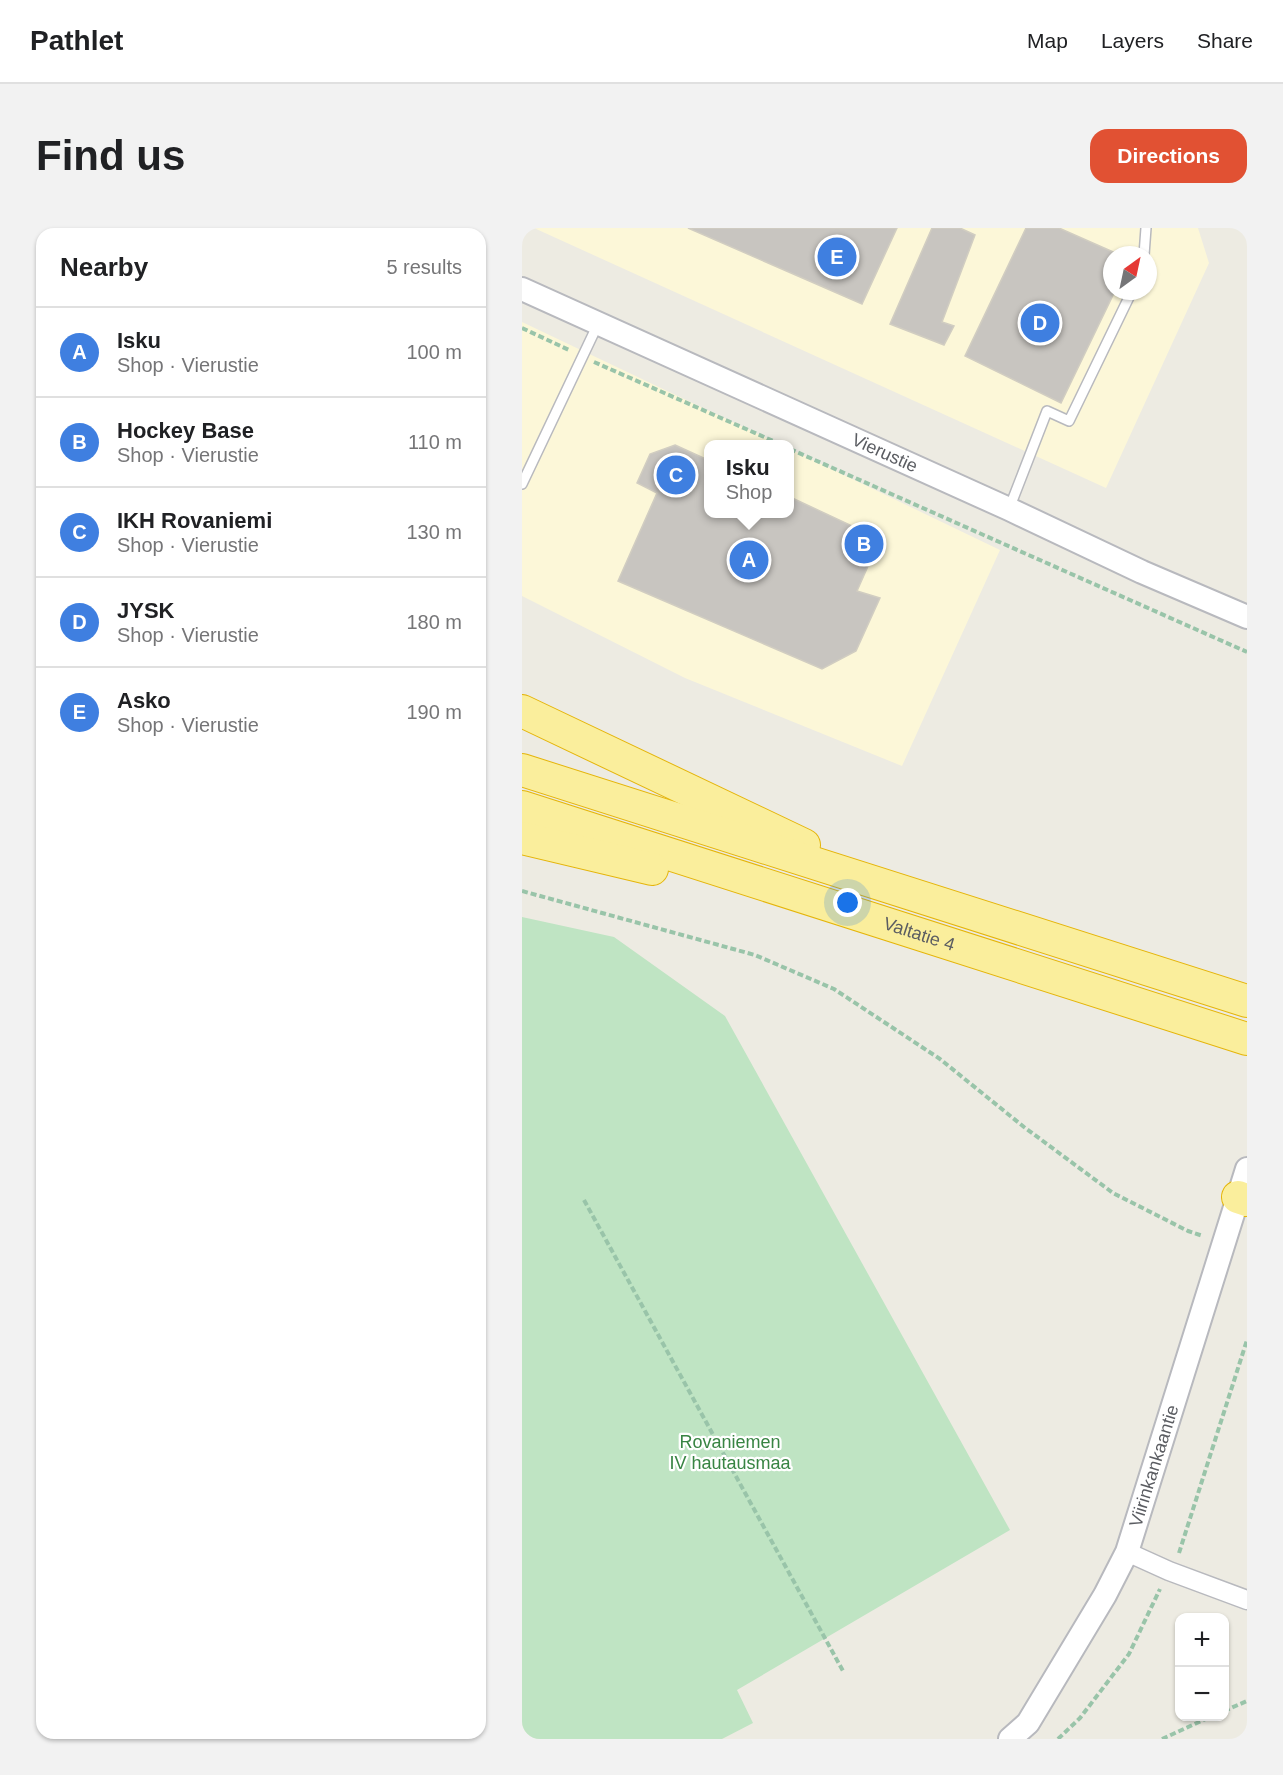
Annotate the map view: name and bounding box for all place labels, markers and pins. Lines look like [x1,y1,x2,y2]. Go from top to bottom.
pin: E [818,234,856,279]
pin: D [1020,300,1060,346]
pin: C [656,452,696,498]
pin: B [844,522,884,566]
pin: A [730,538,768,582]

